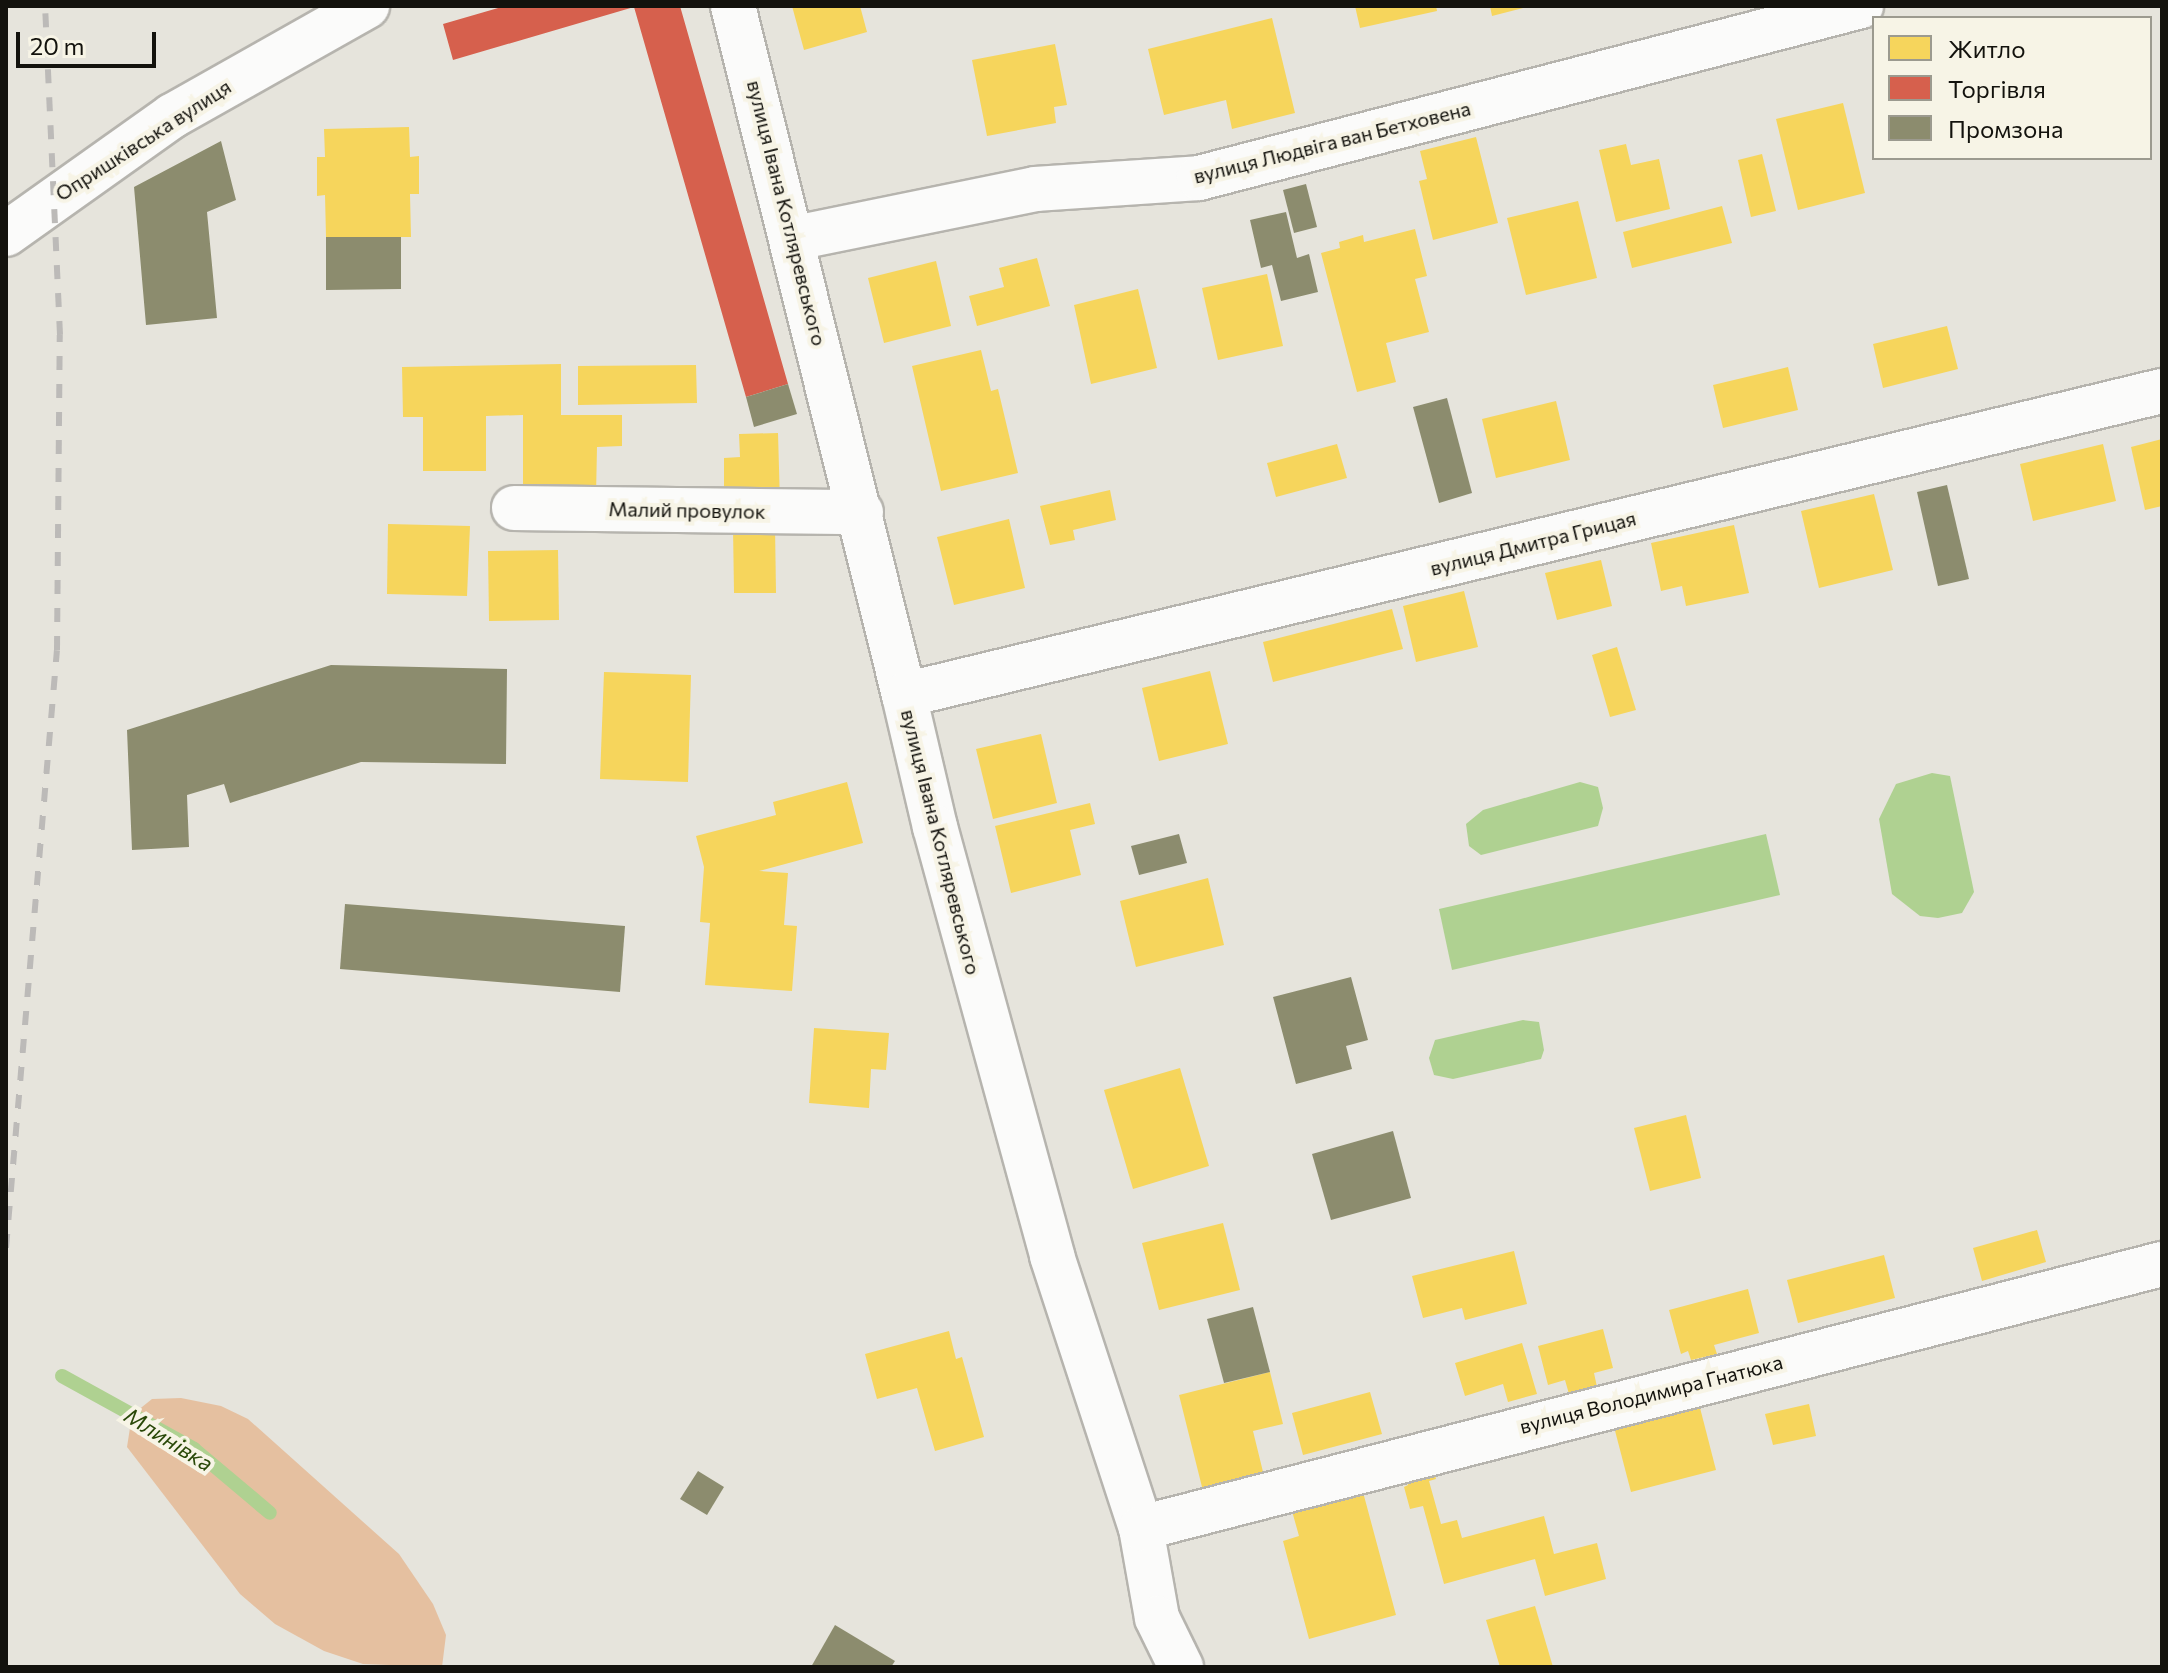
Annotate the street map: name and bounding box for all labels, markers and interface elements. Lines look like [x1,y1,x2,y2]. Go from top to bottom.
scale bar [20,16,160,66]
legend [1872,16,2152,160]
text: 20 m [30,31,84,60]
text: Житло [1948,34,2026,63]
street label: Опришківська вулиця [51,74,235,206]
text: Торгівля [1948,74,2046,103]
street label: вулиця Івана Котляревського [742,78,832,348]
street label: вулиця Людвіга ван Бетховена [1191,96,1473,188]
text: Промзона [1948,114,2063,143]
street label: Малий провулок [608,497,766,523]
street label: вулиця Дмитра Грицая [1428,506,1638,580]
street label: вулиця Івана Котляревського [896,707,986,977]
street label: вулиця Володимира Гнатюка [1517,1350,1785,1438]
water label: Млинівка [120,1401,218,1477]

